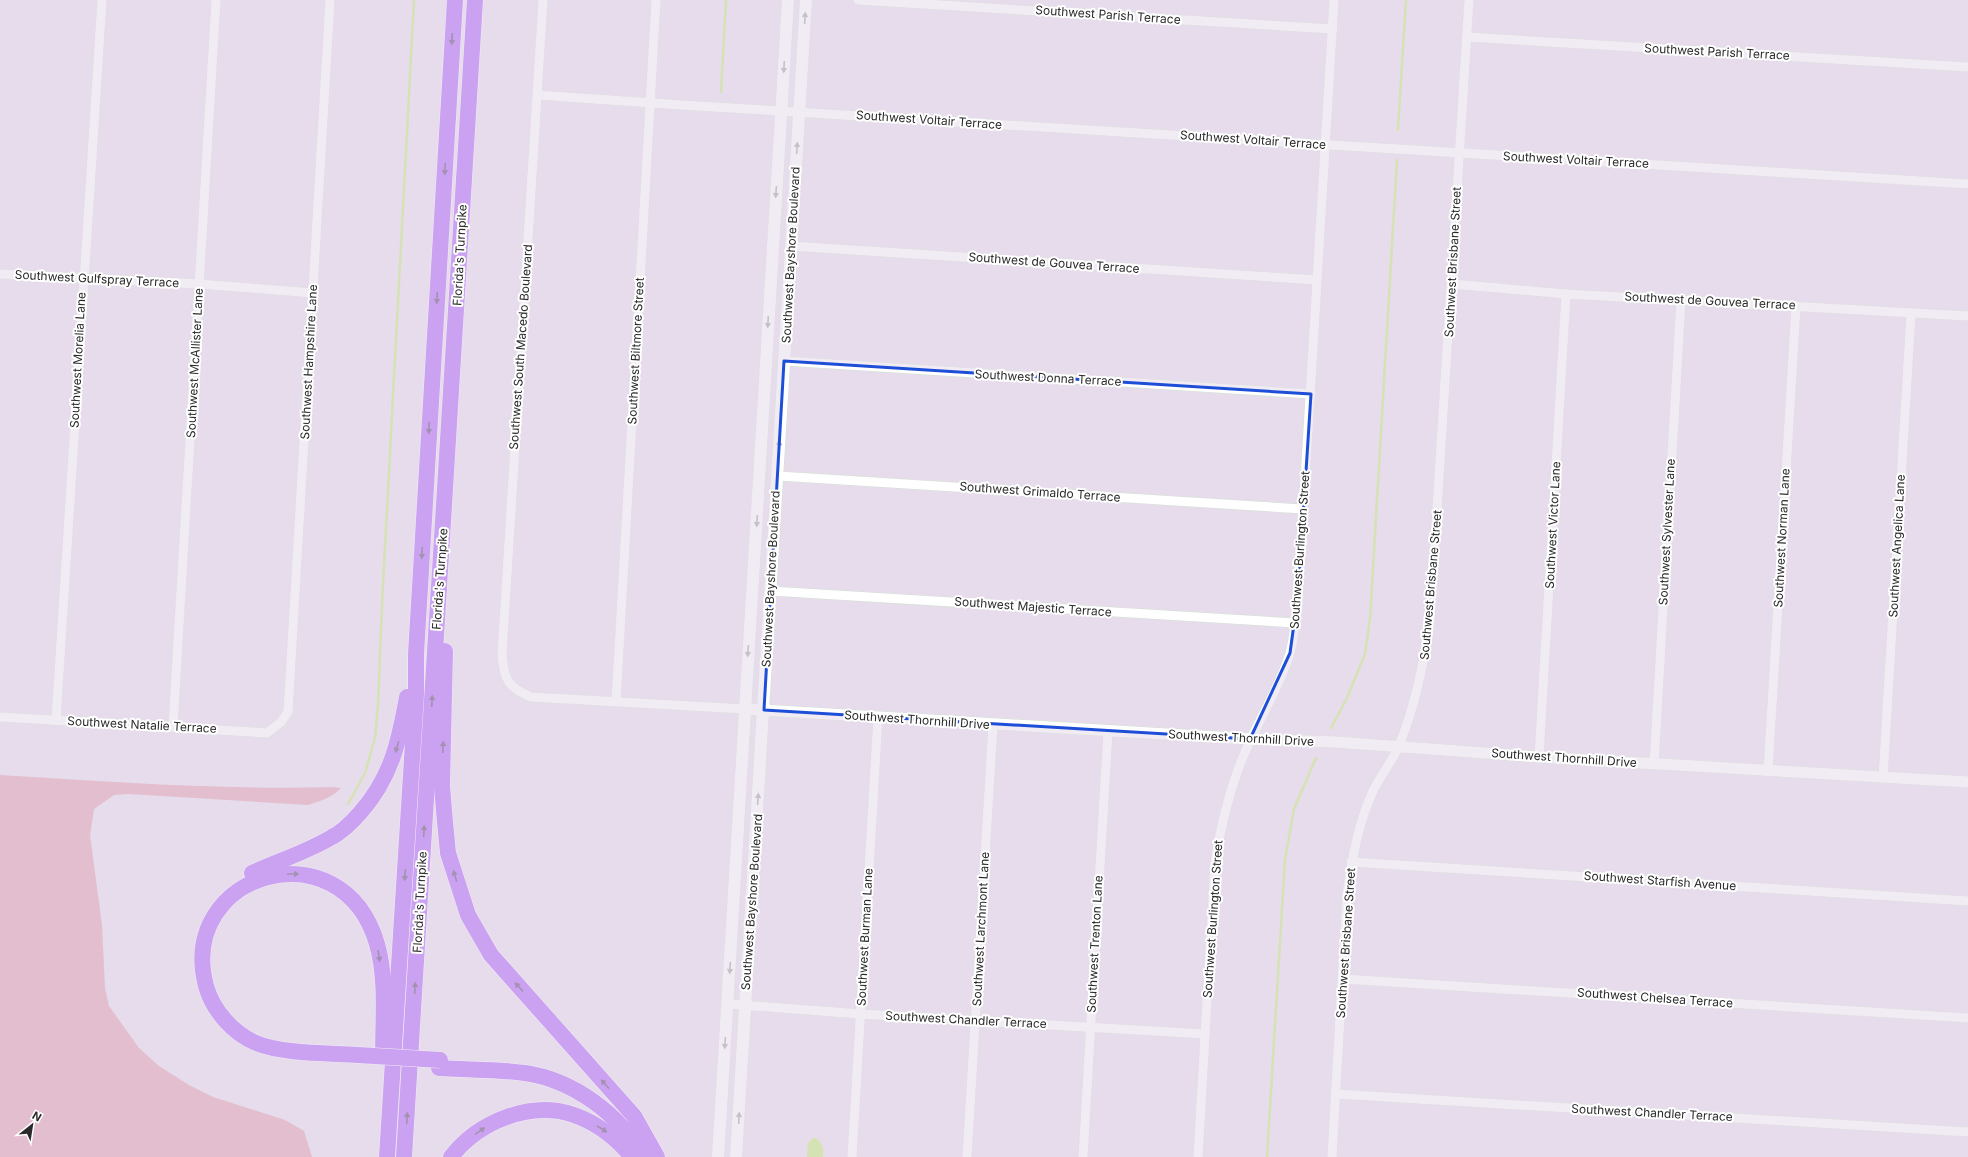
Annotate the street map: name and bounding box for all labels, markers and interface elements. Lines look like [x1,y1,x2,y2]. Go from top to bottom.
street label: Southwest Parish Terrace [1035,2,1181,27]
one-way arrow [801,12,808,24]
one-way arrow [449,33,456,45]
street label: Southwest Parish Terrace [1644,40,1790,63]
one-way arrow [780,61,787,73]
street label: Southwest Voltair Terrace [856,107,1003,132]
street label: Southwest Voltair Terrace [1180,127,1327,152]
one-way arrow [794,141,800,154]
street label: Southwest Voltair Terrace [1503,148,1649,171]
one-way arrow [441,163,448,175]
street label: Southwest Bayshore Boulevard [778,166,803,344]
one-way arrow [773,186,780,198]
street label: Southwest Brisbane Street [1441,186,1464,338]
street label: Florida's Turnpike [449,204,470,306]
street label: Southwest South Macedo Boulevard [506,244,535,450]
street label: Southwest de Gouvea Terrace [968,249,1140,276]
street label: Southwest Gulfspray Terrace [14,267,180,290]
street label: Southwest Biltmore Street [624,277,647,425]
street label: Southwest Hampshire Lane [297,284,320,440]
street label: Southwest McAllister Lane [183,288,206,438]
street label: Southwest de Gouvea Terrace [1624,289,1796,312]
street label: Southwest Morelia Lane [66,292,89,428]
one-way arrow [433,292,440,304]
one-way arrow [765,316,772,328]
street label: Southwest Donna Terrace [974,366,1122,389]
one-way arrow [426,422,432,435]
one-way arrow [776,440,783,452]
street label: Southwest Sylvester Lane [1655,458,1678,606]
street label: Southwest Victor Lane [1542,461,1563,589]
street label: Southwest Norman Lane [1770,468,1793,608]
street label: Southwest Burlington Street [1286,470,1313,630]
street label: Southwest Angelica Lane [1885,474,1908,618]
street label: Southwest Grimaldo Terrace [959,478,1121,505]
street label: Southwest Bayshore Boulevard [758,490,783,668]
street label: Southwest Brisbane Street [1416,509,1445,661]
one-way arrow [753,515,760,527]
street label: Florida's Turnpike [428,528,451,630]
one-way arrow [418,547,425,559]
street label: Southwest Majestic Terrace [954,594,1112,619]
one-way arrow [745,645,752,657]
one-way arrow [428,695,435,707]
street label: Southwest Thornhill Drive [844,707,990,732]
street label: Southwest Natalie Terrace [67,713,217,736]
street label: Southwest Thornhill Drive [1168,726,1314,749]
one-way arrow [394,741,400,753]
one-way arrow [439,741,446,753]
street label: Southwest Thornhill Drive [1491,745,1637,770]
one-way arrow [755,793,762,805]
street label: Southwest Bayshore Boulevard [738,813,765,991]
one-way arrow [421,824,427,837]
street label: Southwest Burlington Street [1199,839,1226,999]
street label: Florida's Turnpike [409,851,430,953]
street label: Southwest Larchmont Lane [969,851,992,1007]
street label: Southwest Brisbane Street [1333,867,1358,1019]
street label: Southwest Burman Lane [853,868,876,1006]
street label: Southwest Starfish Avenue [1583,868,1737,893]
one-way arrow [401,869,408,881]
one-way arrow [452,869,458,881]
one-way arrow [287,871,300,877]
street label: Southwest Trenton Lane [1083,875,1106,1013]
one-way arrow [376,950,382,962]
one-way arrow [726,962,733,974]
one-way arrow [515,981,524,992]
one-way arrow [411,982,418,994]
street label: Southwest Chelsea Terrace [1577,985,1733,1010]
street label: Southwest Chandler Terrace [885,1008,1047,1031]
one-way arrow [722,1037,729,1049]
one-way arrow [601,1079,610,1089]
street label: Southwest Chandler Terrace [1571,1101,1733,1124]
north arrow [12,1105,52,1145]
text: N [30,1108,44,1124]
one-way arrow [403,1112,410,1124]
one-way arrow [735,1112,742,1124]
one-way arrow [596,1126,608,1133]
one-way arrow [475,1127,485,1135]

